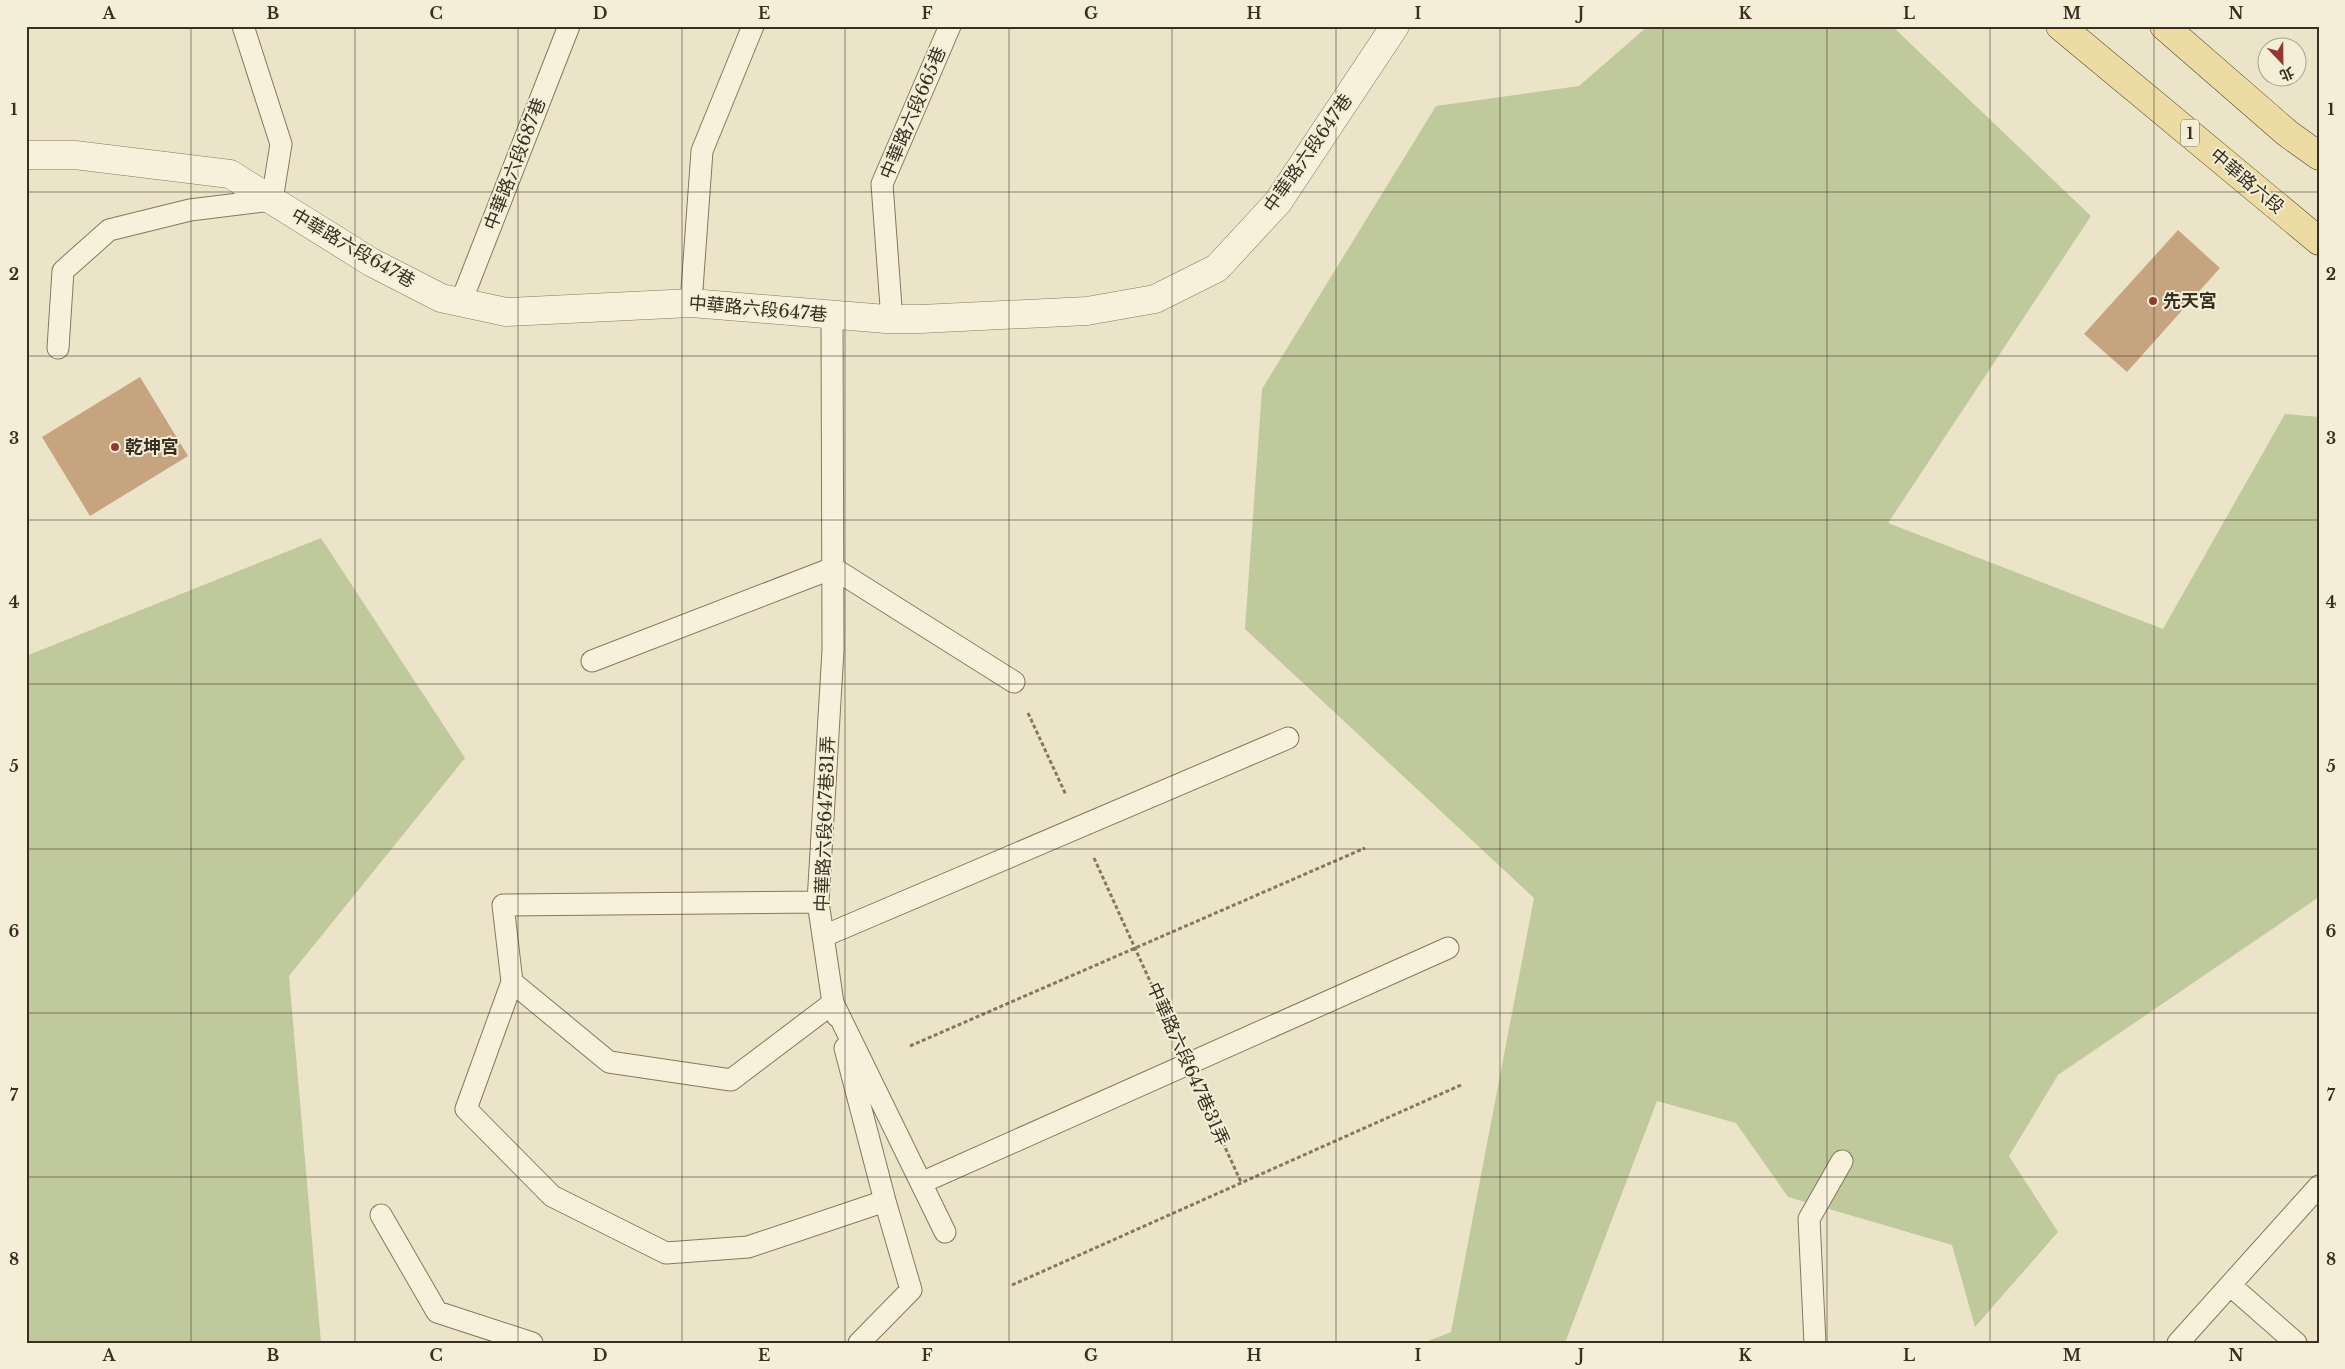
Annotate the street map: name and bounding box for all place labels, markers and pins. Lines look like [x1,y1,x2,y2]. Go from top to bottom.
place label: 先天宮 [2163,290,2217,312]
marker: 先天宮 [2147,295,2159,307]
place label: 乾坤宮 [125,436,179,458]
marker: 乾坤宮 [109,441,121,453]

